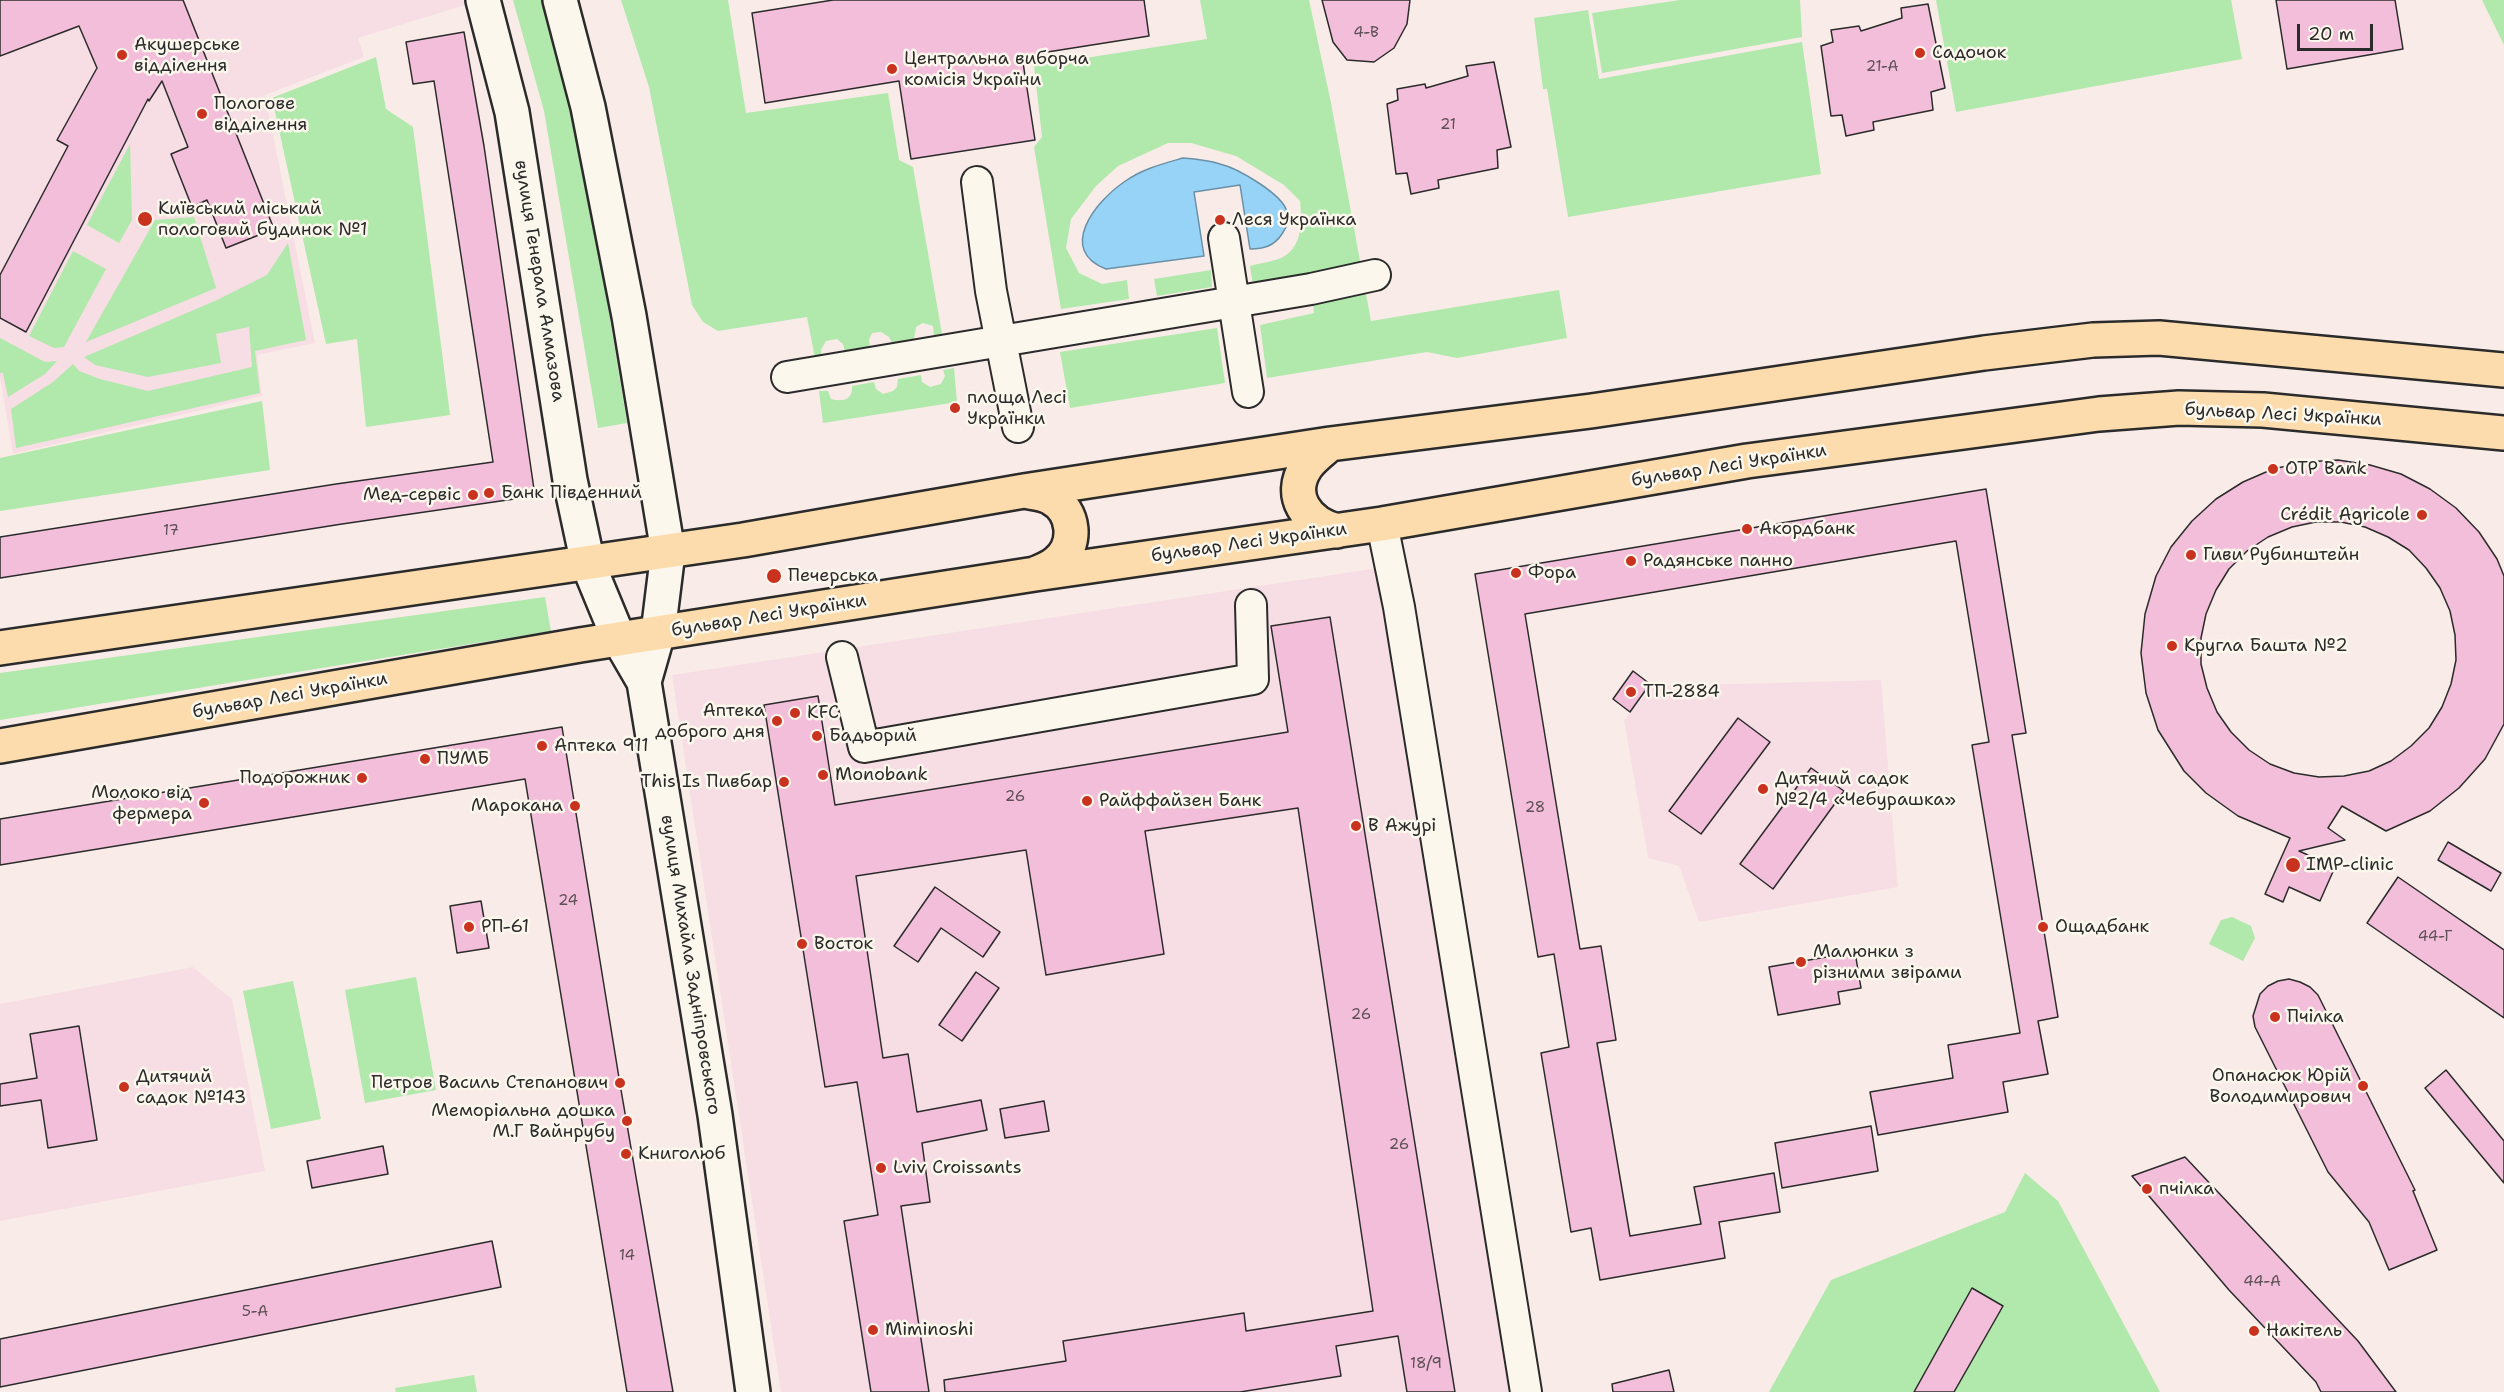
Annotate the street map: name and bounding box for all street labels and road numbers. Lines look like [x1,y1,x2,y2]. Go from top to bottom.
street label: вулиця Генерала Алмазова [509,159,569,403]
street label: бульвар Лесі Українки [2184,399,2382,431]
street label: бульвар Лесі Українки [1630,440,1828,492]
street label: бульвар Лесі Українки [1150,519,1348,567]
street label: бульвар Лесі Українки [670,590,868,642]
street label: бульвар Лесі Українки [191,668,389,724]
street label: вулиця Михайла Задніпровського [656,813,724,1117]

